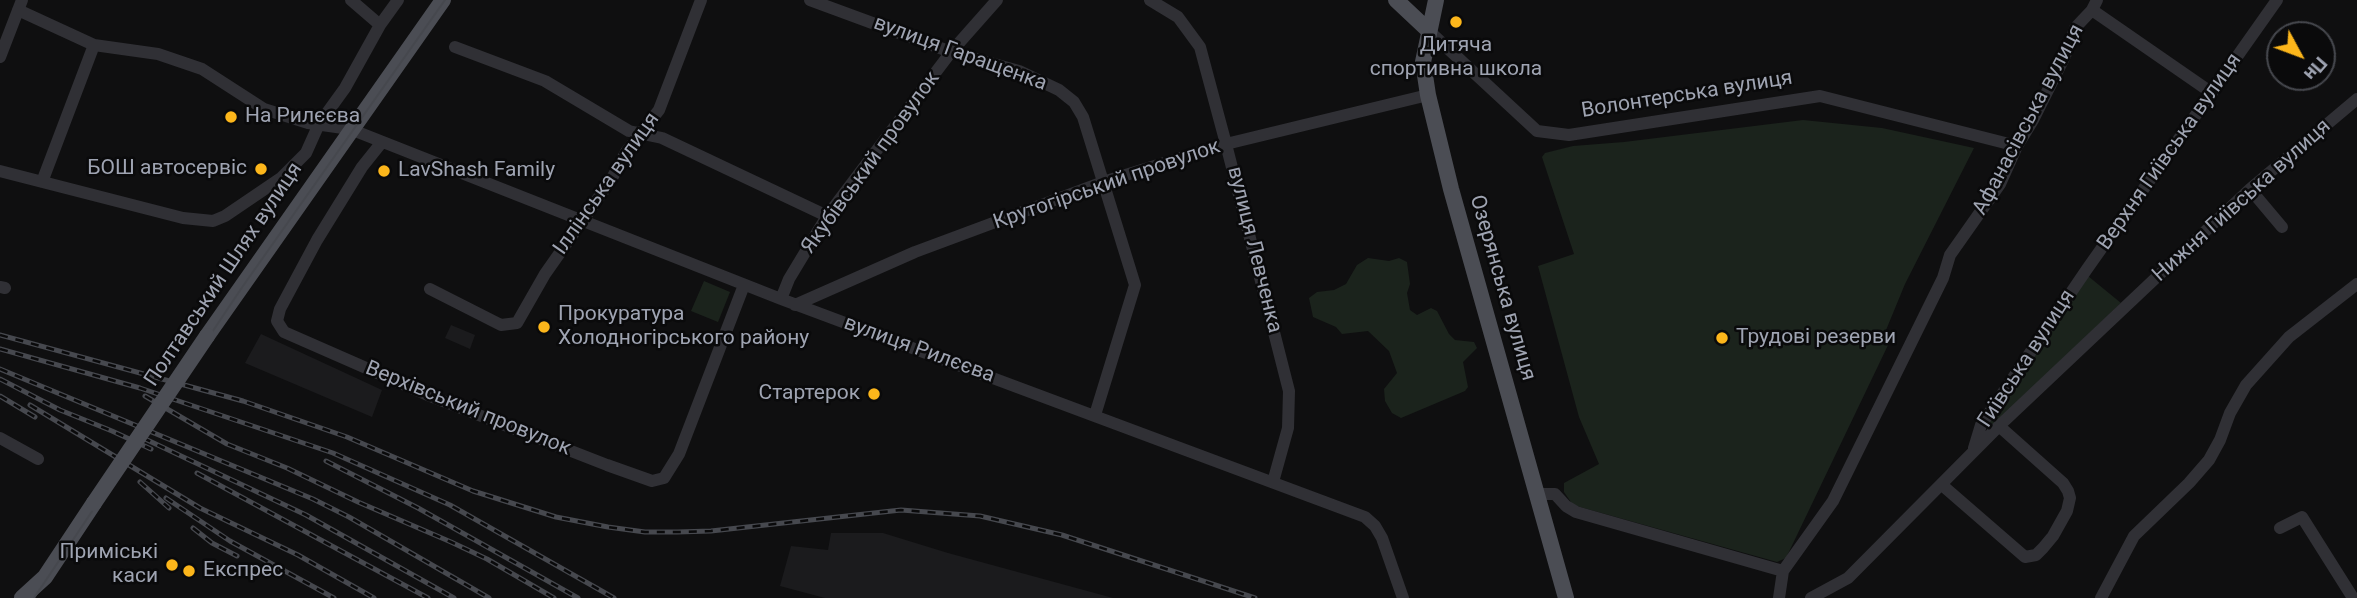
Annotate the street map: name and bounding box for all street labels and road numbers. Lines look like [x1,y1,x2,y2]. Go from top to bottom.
street label: вулиця Гаращенка [870,11,1050,97]
street label: Афанасівська вулиця [1968,20,2090,220]
street label: Верхня Гиївська вулиця [2093,49,2247,255]
street label: Волонтерська вулиця [1580,66,1794,124]
street label: Якубівський провулок [796,67,946,259]
street label: Іллінська вулиця [549,108,665,260]
street label: Нижня Гиївська вулиця [2148,114,2336,288]
street label: Крутогірський провулок [990,134,1224,236]
street label: Полтавський Шлях вулиця [140,158,308,392]
street label: вулиця Левченка [1221,164,1287,336]
street label: Озерянська вулиця [1463,192,1541,384]
street label: Гиївська вулиця [1973,285,2081,433]
street label: вулиця Рилєєва [840,311,998,389]
street label: Верхівський провулок [362,356,574,462]

